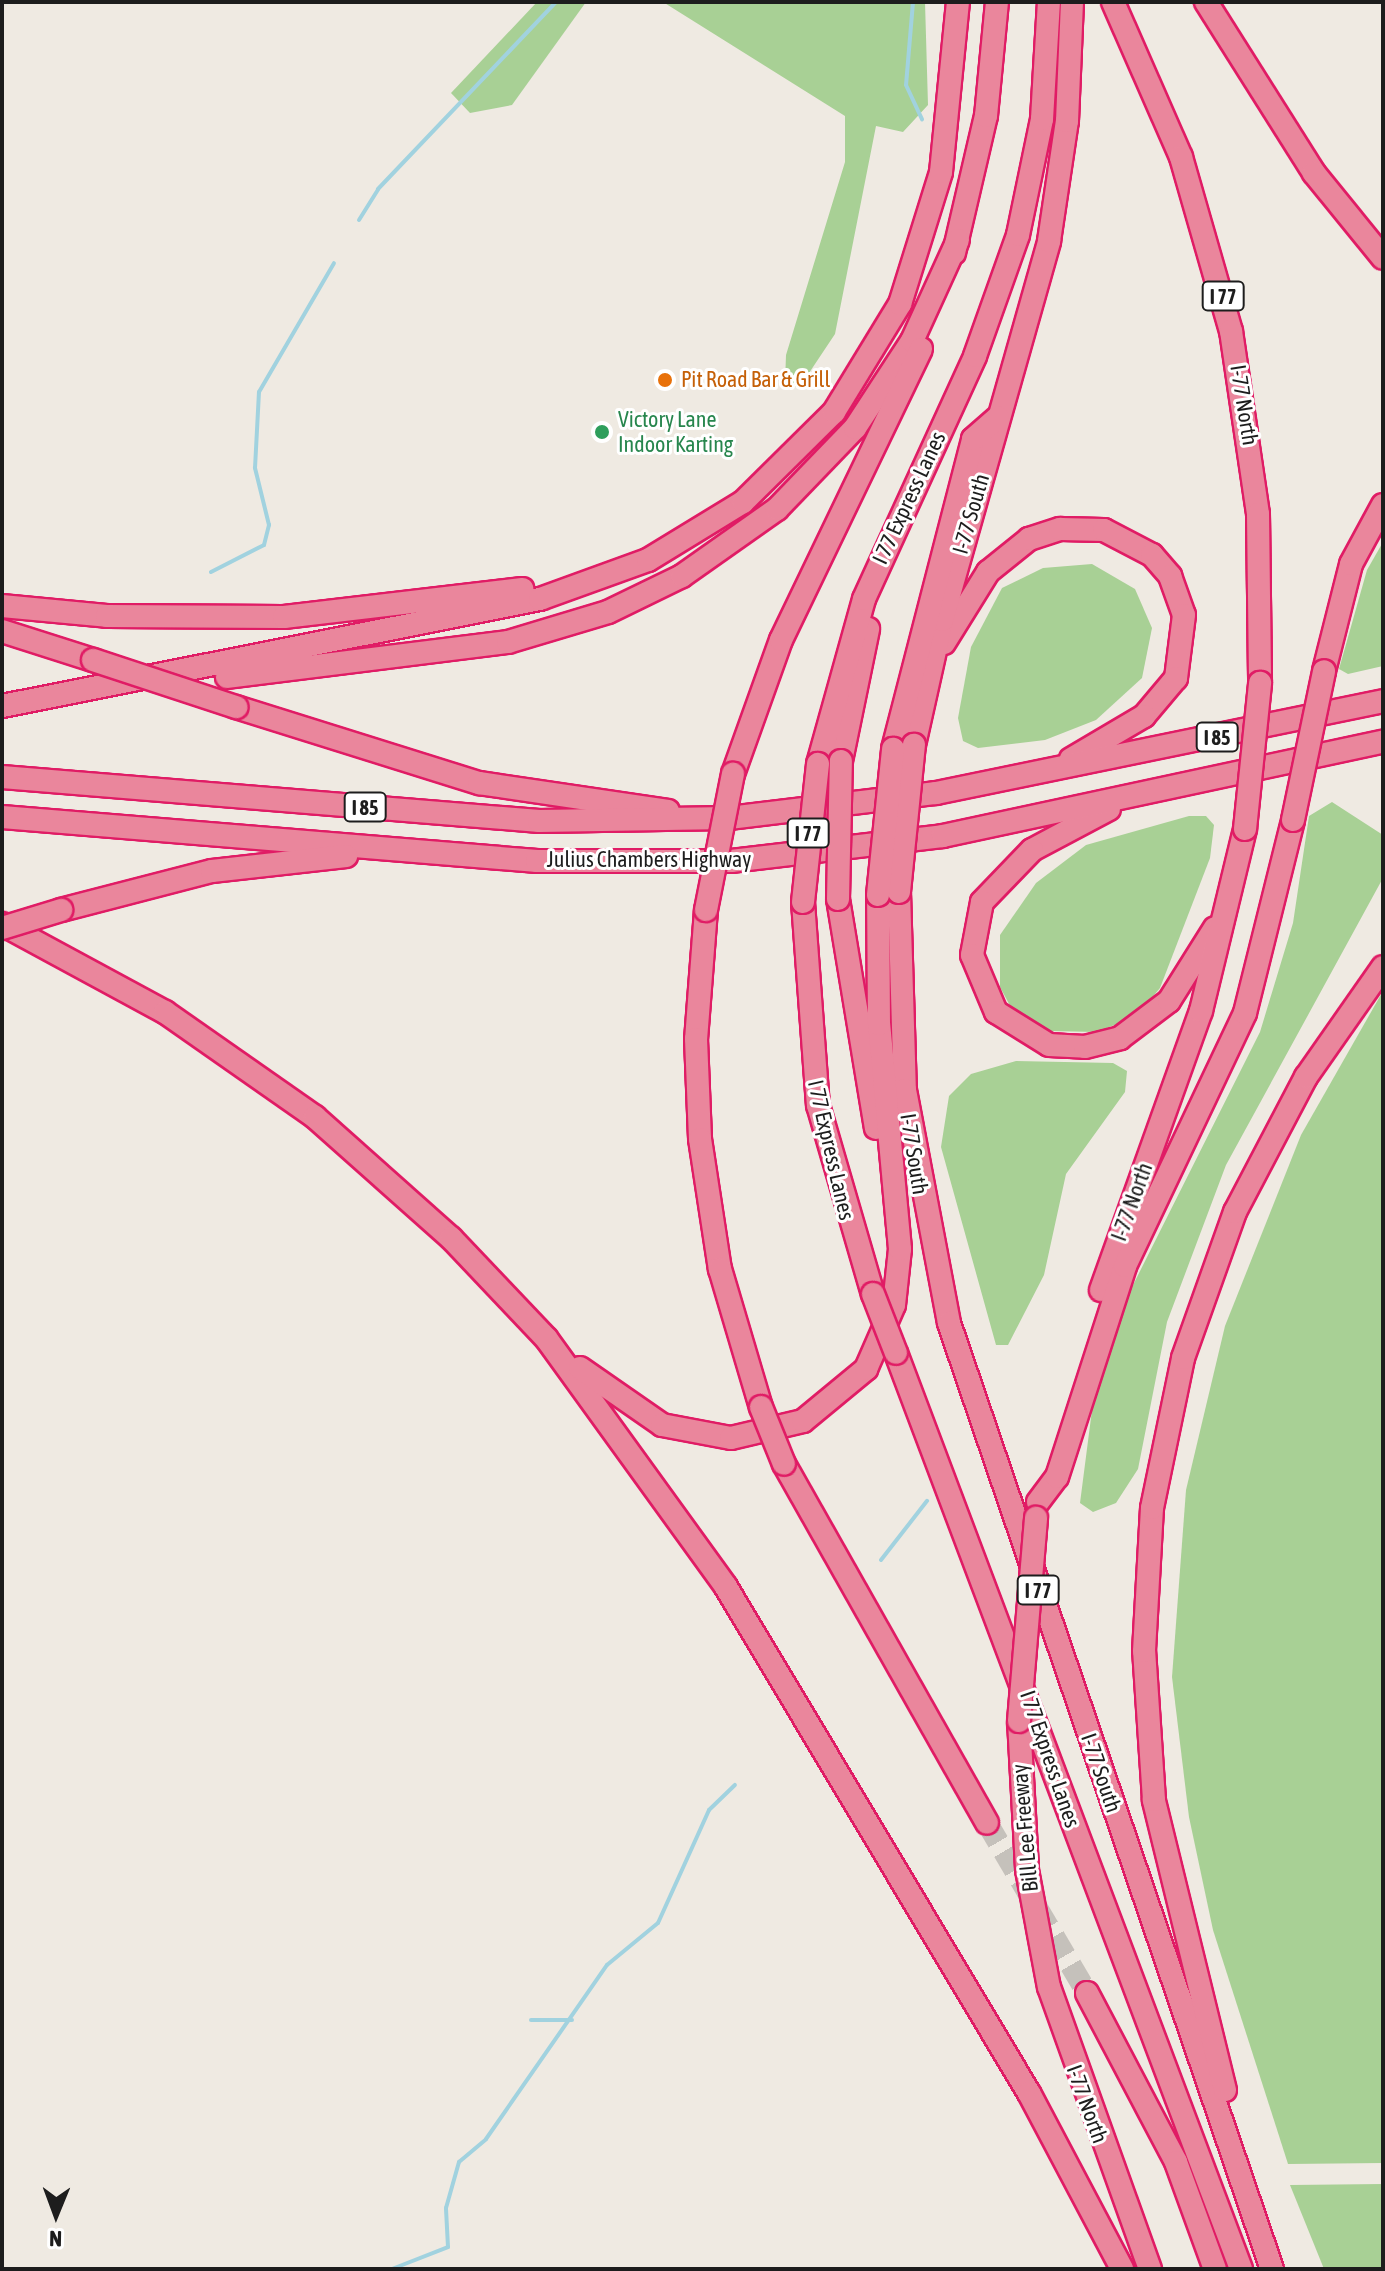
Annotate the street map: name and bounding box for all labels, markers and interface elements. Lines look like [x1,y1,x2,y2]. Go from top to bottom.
road number: I 77 [1201,280,1245,312]
street label: I-77 North [1225,363,1263,447]
place label: Pit Road Bar & Grill [681,367,830,393]
marker: Pit Road Bar & Grill [656,371,674,389]
place label: Victory Lane Indoor Karting [618,406,733,458]
marker: Victory Lane Indoor Karting [593,423,611,441]
street label: I 77 Express Lanes [867,428,951,568]
street label: I-77 South [947,471,995,557]
road number: I 85 [1195,721,1239,753]
road number: I 85 [343,791,387,823]
road number: I 77 [786,817,830,849]
street label: Julius Chambers Highway [547,847,751,873]
street label: I 77 Express Lanes [802,1077,860,1223]
street label: I-77 South [895,1111,933,1197]
street label: I-77 North [1106,1159,1158,1245]
road number: I 77 [1016,1574,1060,1606]
street label: I 77 Express Lanes [1014,1687,1086,1831]
street label: I-77 South [1075,1730,1127,1816]
street label: Bill Lee Freeway [1006,1763,1044,1893]
street label: I-77 North [1061,2061,1113,2147]
north arrow [16,2175,96,2255]
text: N [49,2226,62,2252]

